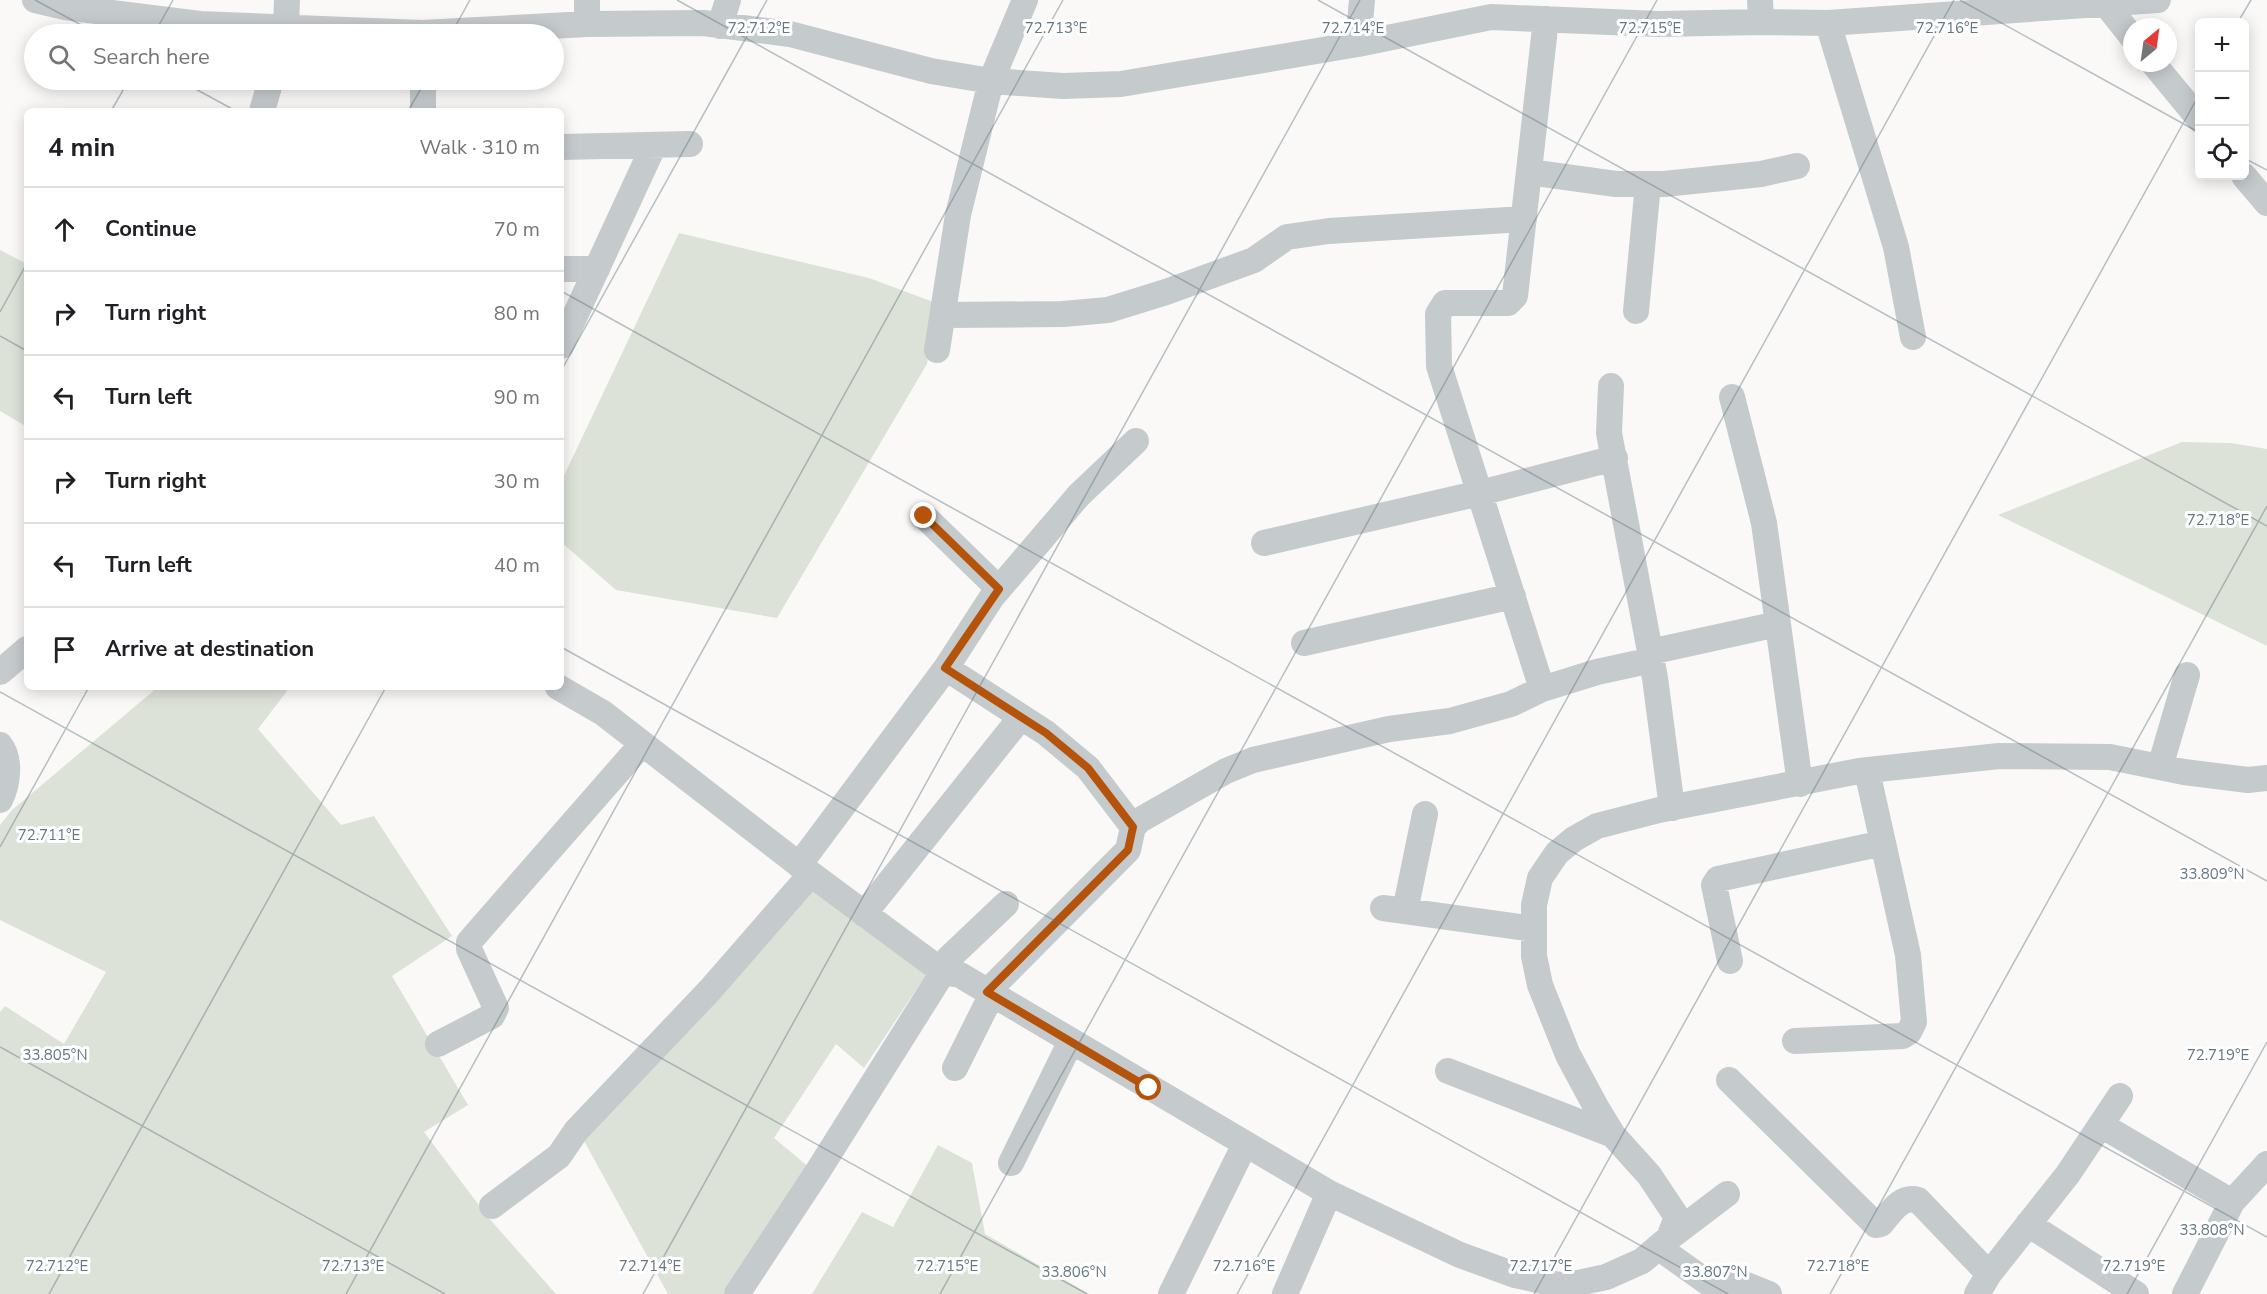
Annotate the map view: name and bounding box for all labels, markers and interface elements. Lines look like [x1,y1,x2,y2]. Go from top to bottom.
text: 72.712°E [728,18,790,38]
text: 72.713°E [1025,18,1087,38]
text: 72.714°E [1322,18,1384,38]
text: 72.715°E [1619,18,1681,38]
text: 72.716°E [1916,18,1978,38]
north arrow [2123,18,2177,72]
map controls [2195,18,2249,180]
button: + [2195,18,2249,72]
search box [24,24,564,90]
icon: search [45,41,78,74]
text: Search here [93,42,210,72]
button: − [2195,72,2249,126]
button: locate [2195,126,2249,180]
text: 4 min [48,130,115,165]
text: Walk · 310 m [420,134,540,161]
icon: ahead [48,213,81,246]
text: Continue [105,214,196,244]
text: 70 m [494,216,540,243]
icon: right [48,297,81,330]
text: Turn right [105,298,206,328]
text: 80 m [494,300,540,327]
icon: left [48,381,81,414]
text: Turn left [105,382,192,412]
text: 90 m [494,384,540,411]
icon: right [48,465,81,498]
text: Turn right [105,466,206,496]
text: 30 m [494,468,540,495]
route end [910,502,936,528]
text: 72.718°E [2187,510,2249,530]
icon: left [48,549,81,582]
text: Turn left [105,550,192,580]
text: 40 m [494,552,540,579]
icon: arrive [48,633,81,666]
text: Arrive at destination [105,634,314,664]
text: 72.711°E [18,825,80,845]
text: 33.809°N [2179,864,2245,884]
text: 33.805°N [22,1045,88,1065]
text: 72.719°E [2187,1045,2249,1065]
route start [1135,1074,1161,1100]
text: 33.808°N [2179,1220,2245,1240]
text: 72.712°E [26,1256,88,1276]
text: 72.713°E [322,1256,384,1276]
text: 72.714°E [619,1256,681,1276]
text: 72.715°E [916,1256,978,1276]
text: 72.716°E [1213,1256,1275,1276]
text: 72.717°E [1510,1256,1572,1276]
text: 72.718°E [1807,1256,1869,1276]
text: 72.719°E [2103,1256,2165,1276]
text: 33.806°N [1041,1262,1107,1282]
text: 33.807°N [1682,1262,1748,1282]

